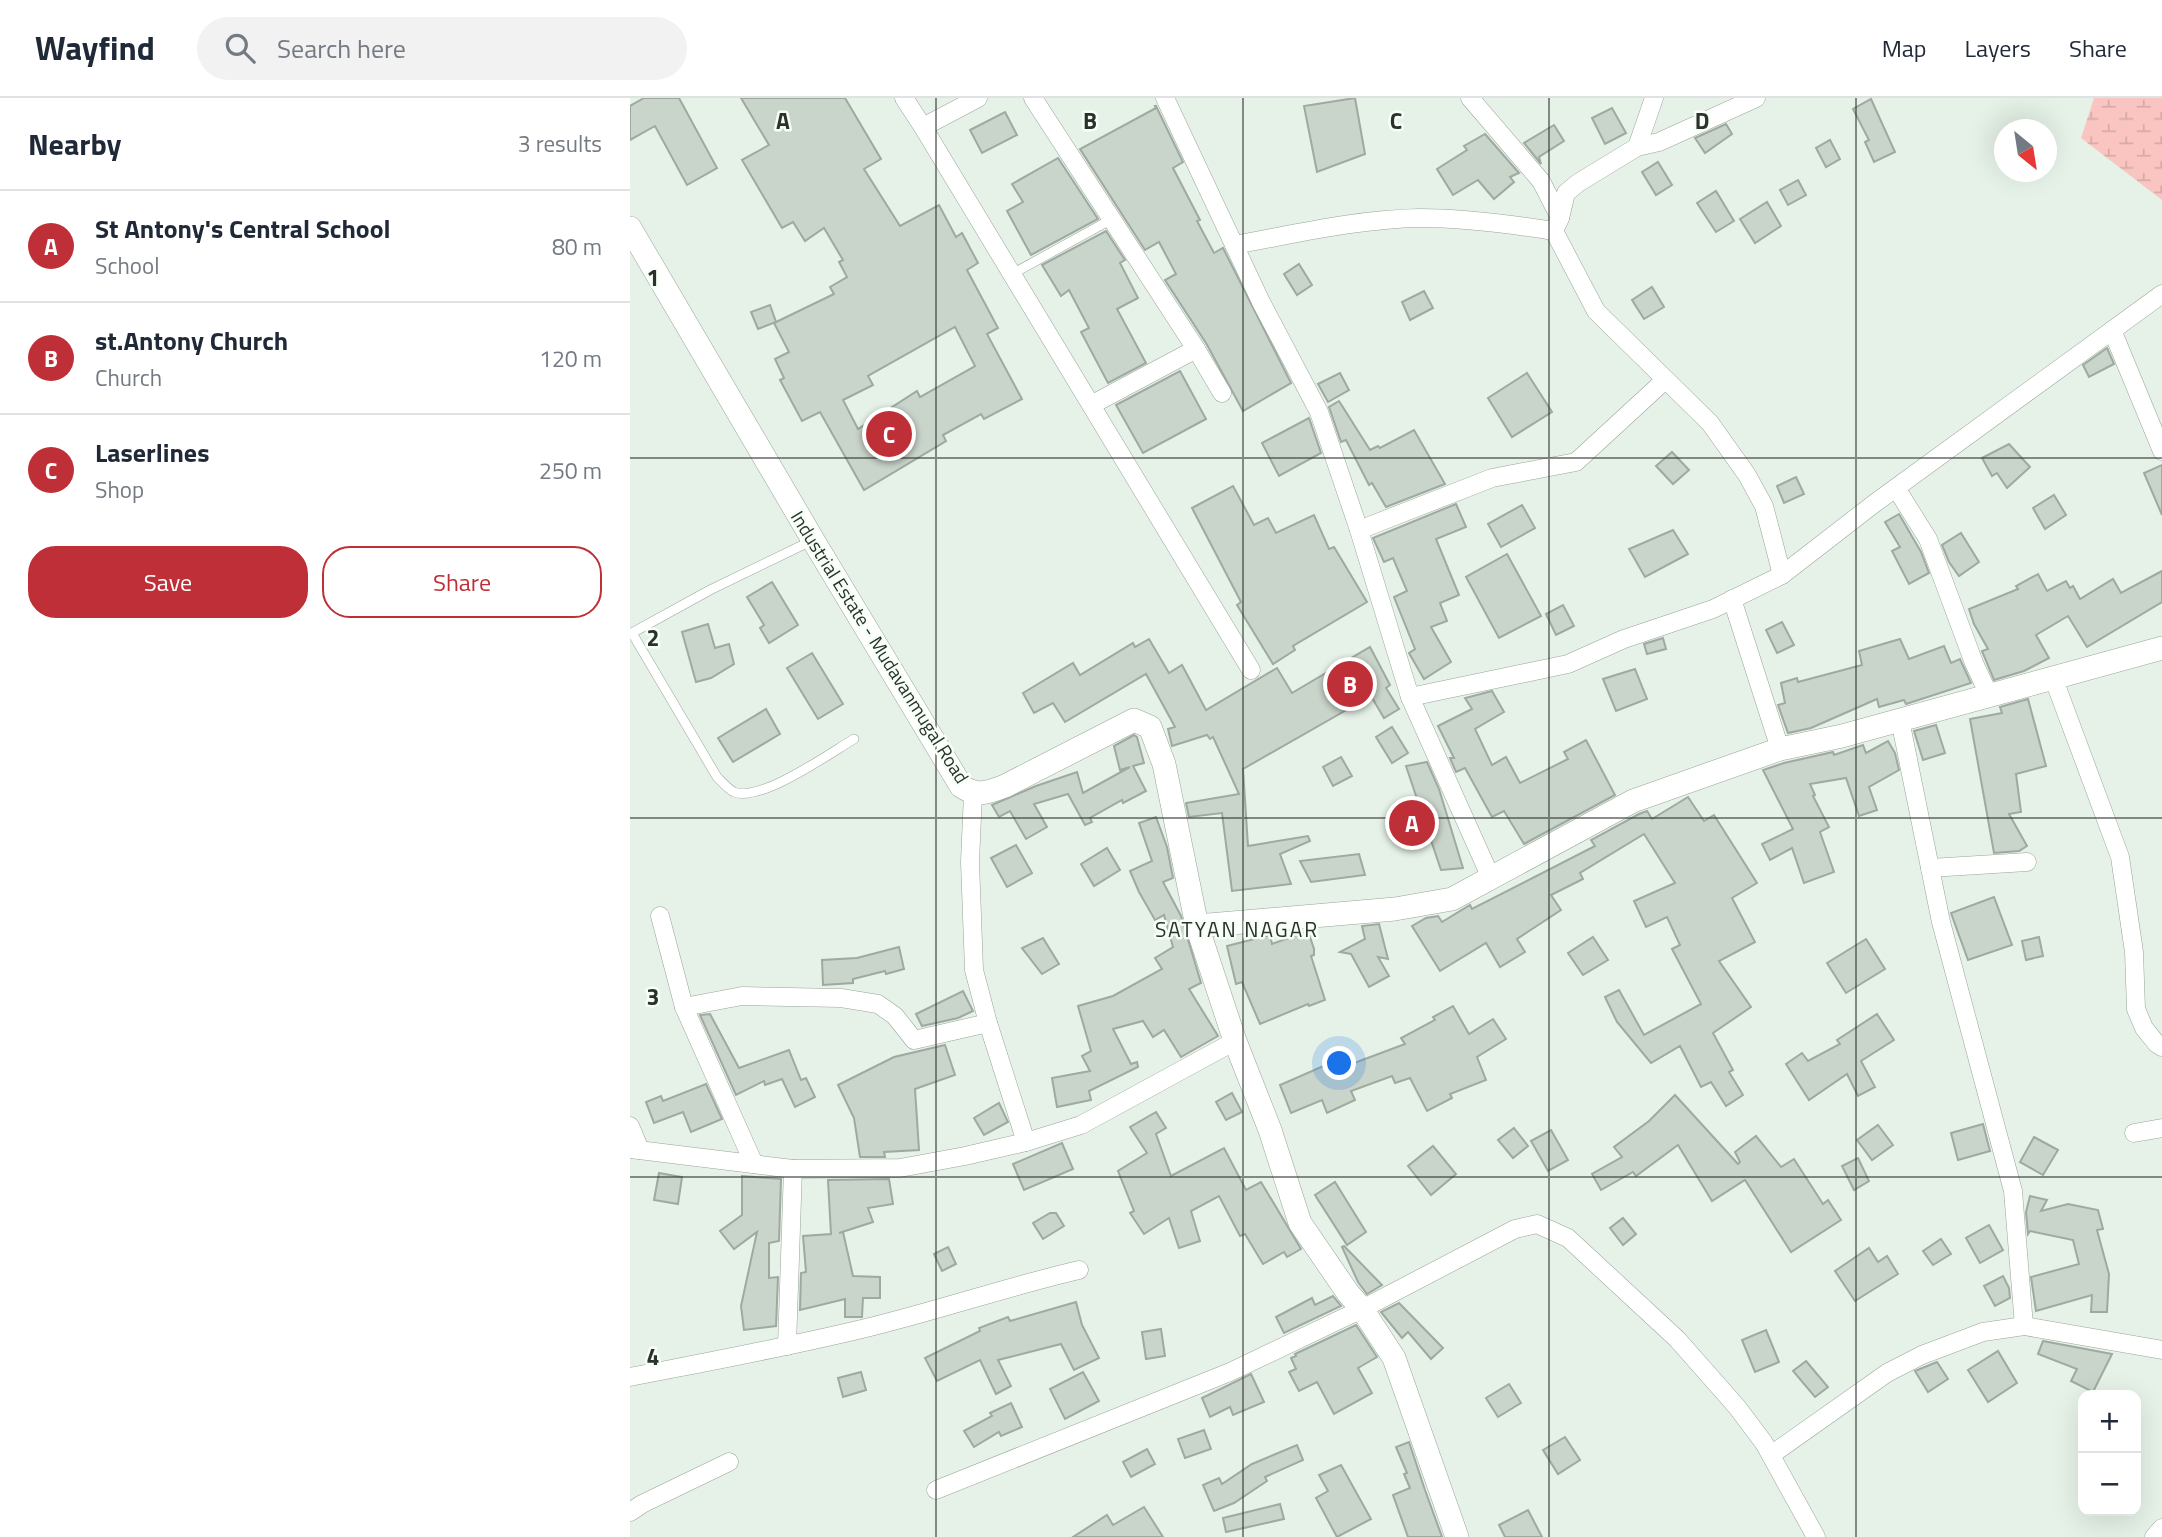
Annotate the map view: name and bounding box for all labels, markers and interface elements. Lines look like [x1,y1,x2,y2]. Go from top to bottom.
search box [197,17,687,80]
text: Wayfind [35,23,155,73]
icon: search [221,29,259,67]
text: Search here [277,29,406,68]
text: Map [1882,30,1927,66]
text: Layers [1965,30,2031,66]
text: Share [2069,30,2127,66]
text: A [776,103,790,138]
text: B [1083,103,1097,138]
text: C [1390,103,1402,138]
text: D [1695,103,1709,138]
north arrow [1994,119,2057,182]
text: Nearby [28,121,121,167]
text: 3 results [518,126,602,161]
text: St Antony's Central School [95,209,391,248]
text: A [44,229,58,264]
text: 80 m [552,229,602,264]
text: School [95,248,159,283]
text: 1 [647,260,659,295]
text: st.Antony Church [95,321,288,360]
text: B [44,341,58,376]
text: 120 m [539,341,602,376]
text: Church [95,360,162,395]
pin: C [866,408,912,460]
text: Laserlines [95,433,209,472]
text: C [45,453,57,488]
text: 250 m [539,453,602,488]
text: Shop [95,472,144,507]
street label: Industrial Estate - Mudavanmugal Road [784,505,977,789]
button: Save [28,546,308,618]
button: Share [322,546,602,618]
text: 2 [647,620,659,655]
pin: B [1327,658,1373,710]
pin: A [1389,797,1435,849]
district label: SATYAN NAGAR [1155,913,1319,945]
text: 3 [647,979,659,1014]
your location [1322,1046,1356,1080]
text: 4 [647,1339,659,1374]
map controls [2078,1390,2141,1516]
button: + [2078,1390,2141,1453]
button: − [2078,1453,2141,1516]

